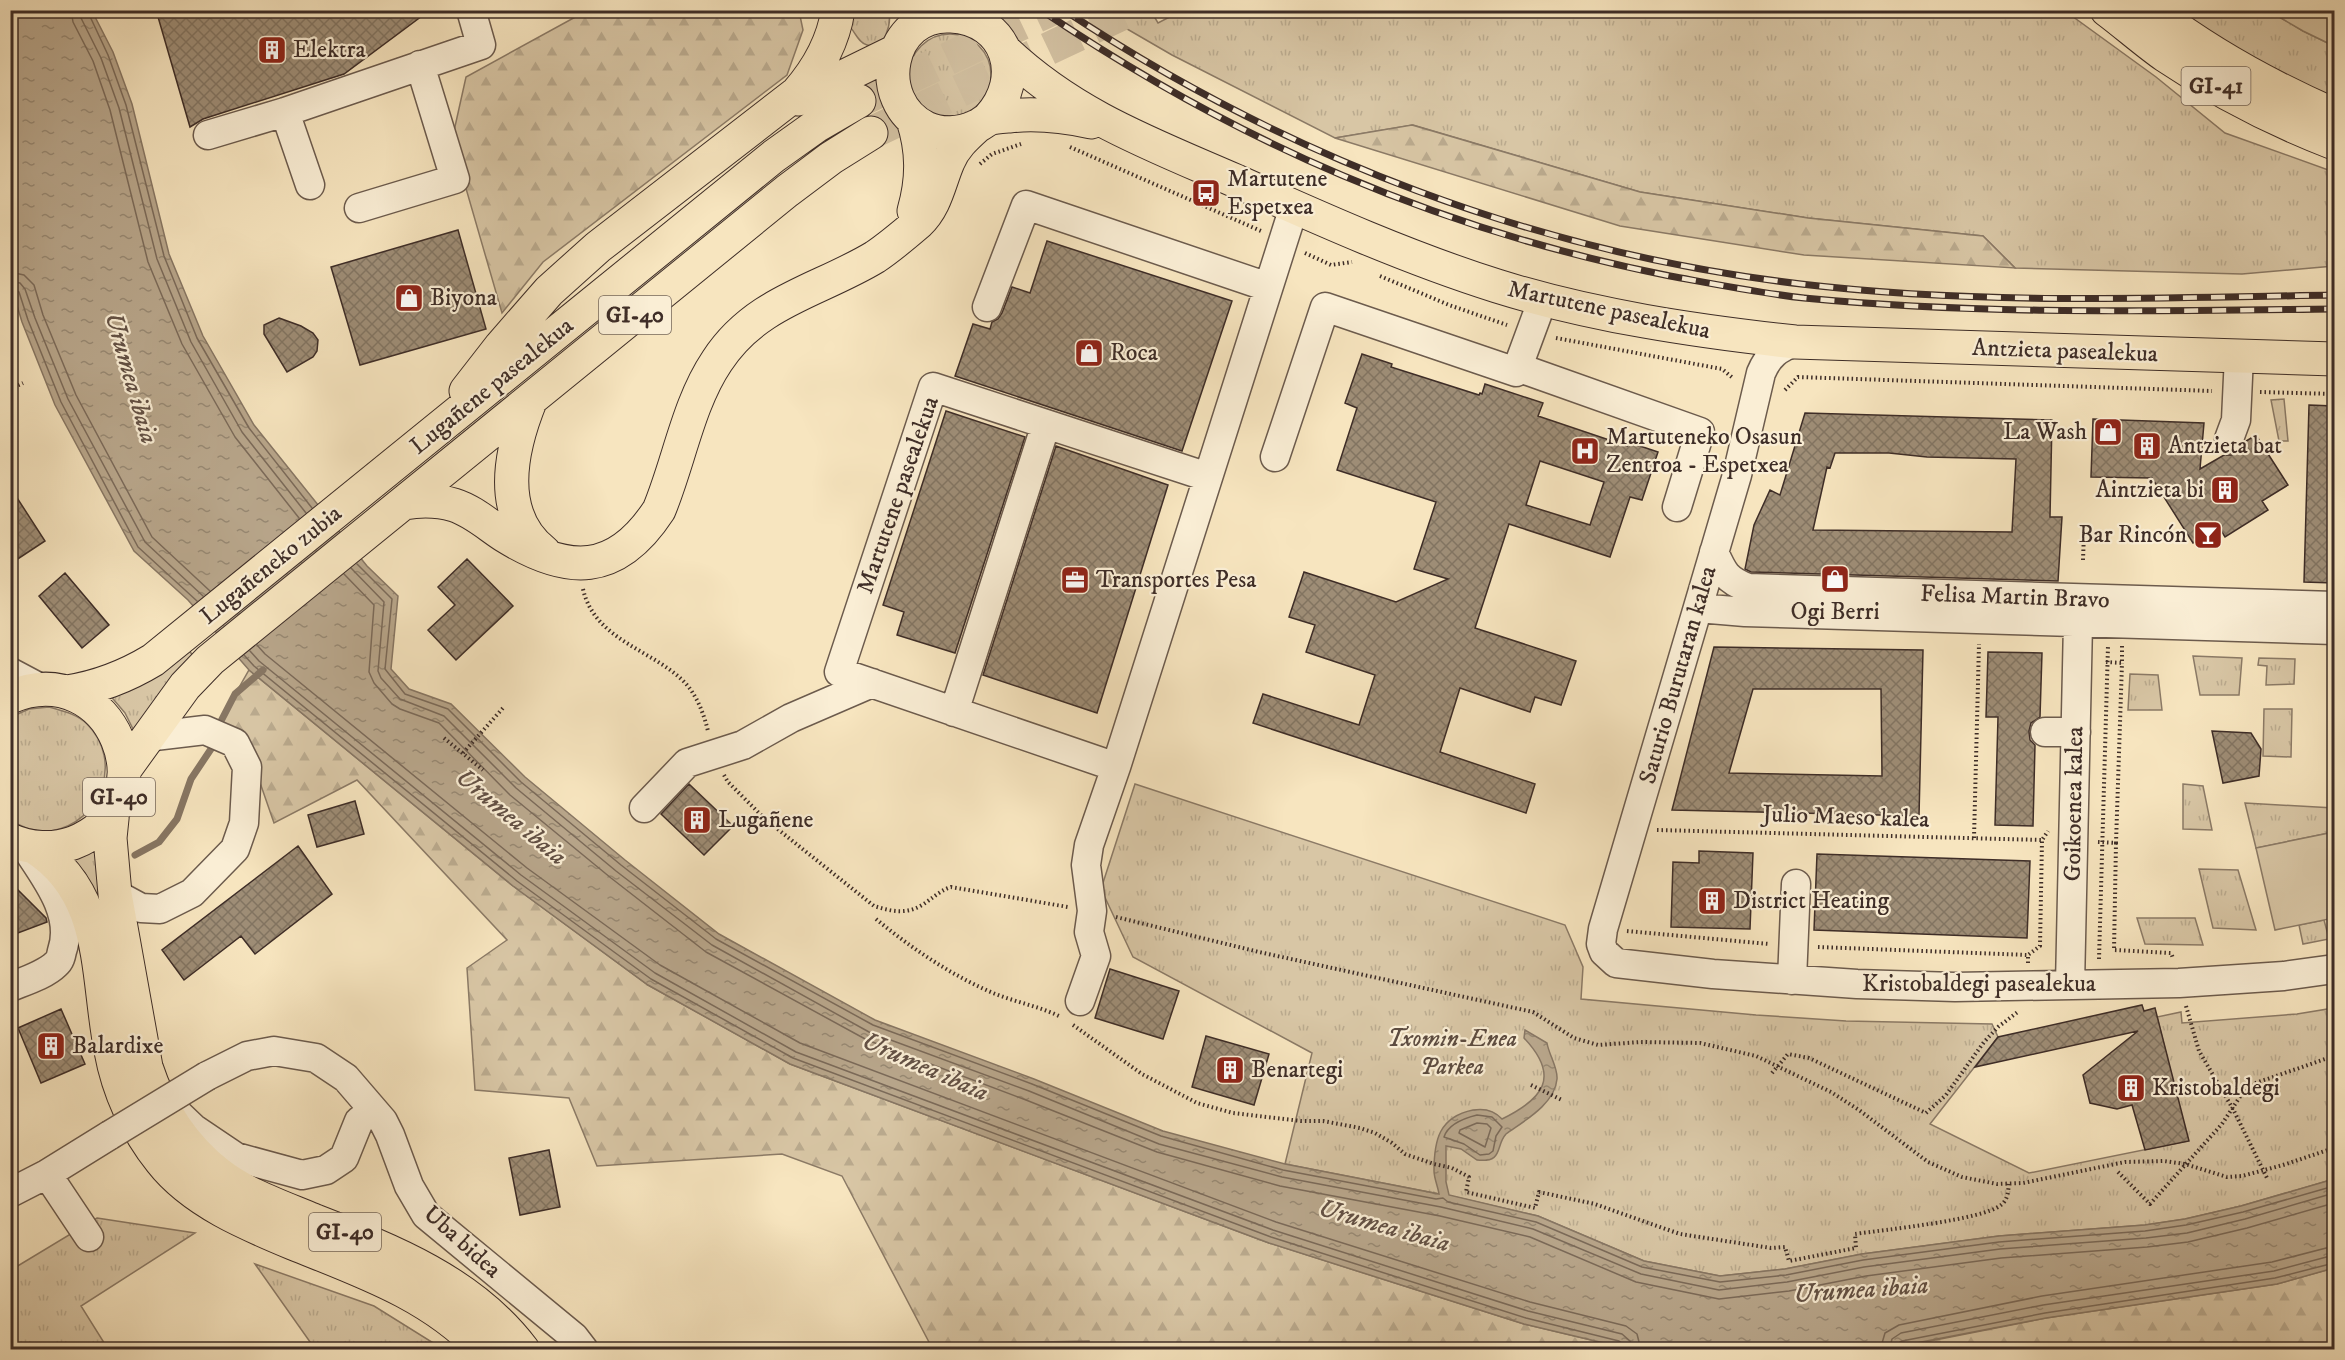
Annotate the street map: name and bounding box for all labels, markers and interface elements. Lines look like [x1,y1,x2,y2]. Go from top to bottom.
building icon: Elektra [256,34,288,66]
place label: Elektra [293,35,366,65]
road number: GI-41 [2182,67,2250,105]
place label: Martutene Espetxea [1227,164,1327,222]
bus stop icon: Martutene Espetxea [1190,177,1222,209]
street label: Martutene pasealekua [1505,274,1714,346]
shop icon: Biyona [393,282,425,314]
place label: Biyona [430,283,498,313]
road number: GI-40 [599,296,671,334]
water label: Urumea ibaia [96,308,166,448]
street label: Lugañene pasealekua [404,310,580,461]
street label: Antzieta pasealekua [1972,333,2159,369]
shop icon: Roca [1073,337,1105,369]
place label: Roca [1110,338,1159,368]
street label: Martutene pasealekua [850,392,946,598]
shop icon: La Wash [2092,416,2124,448]
place label: La Wash [2003,417,2087,447]
place label: Martuteneko Osasun Zentroa - Espetxea [1606,422,1803,480]
building icon: Antzieta bat [2131,430,2163,462]
place label: Antzieta bat [2168,431,2282,461]
hospital icon: Martuteneko Osasun Zentroa - Espetxea [1569,435,1601,467]
building icon: Aintzieta bi [2209,474,2241,506]
place label: Aintzieta bi [2095,475,2204,505]
street label: Lugañeneko zubia [194,498,349,631]
bar icon: Bar Rincón [2192,519,2224,551]
place label: Bar Rincón [2078,520,2187,550]
street label: Saturio Burutaran kalea [1633,562,1724,787]
shop icon: Ogi Berri [1819,563,1851,595]
office icon: Transportes Pesa [1059,564,1091,596]
place label: Transportes Pesa [1096,565,1257,595]
street label: Felisa Martin Bravo [1920,579,2110,615]
place label: Ogi Berri [1790,597,1880,627]
street label: Goikoenea kalea [2058,725,2090,882]
water label: Urumea ibaia [449,761,573,873]
road number: GI-40 [83,778,155,816]
street label: Julio Maeso kalea [1760,799,1931,835]
building icon: Lugañene [681,804,713,836]
place label: Lugañene [718,805,814,835]
building icon: District Heating [1696,885,1728,917]
place label: District Heating [1733,886,1889,916]
street label: Kristobaldegi pasealekua [1862,969,2097,999]
water label: Urumea ibaia [856,1024,994,1110]
park label: Txomin-Enea Parkea [1387,1024,1517,1082]
building icon: Balardixe [35,1030,67,1062]
place label: Balardixe [72,1031,163,1061]
building icon: Benartegi [1214,1054,1246,1086]
place label: Benartegi [1251,1055,1343,1085]
building icon: Kristobaldegi [2115,1072,2147,1104]
place label: Kristobaldegi [2152,1073,2280,1103]
water label: Urumea ibaia [1314,1191,1454,1261]
street label: Uba bidea [417,1199,508,1285]
road number: GI-40 [309,1213,381,1251]
water label: Urumea ibaia [1792,1269,1930,1311]

